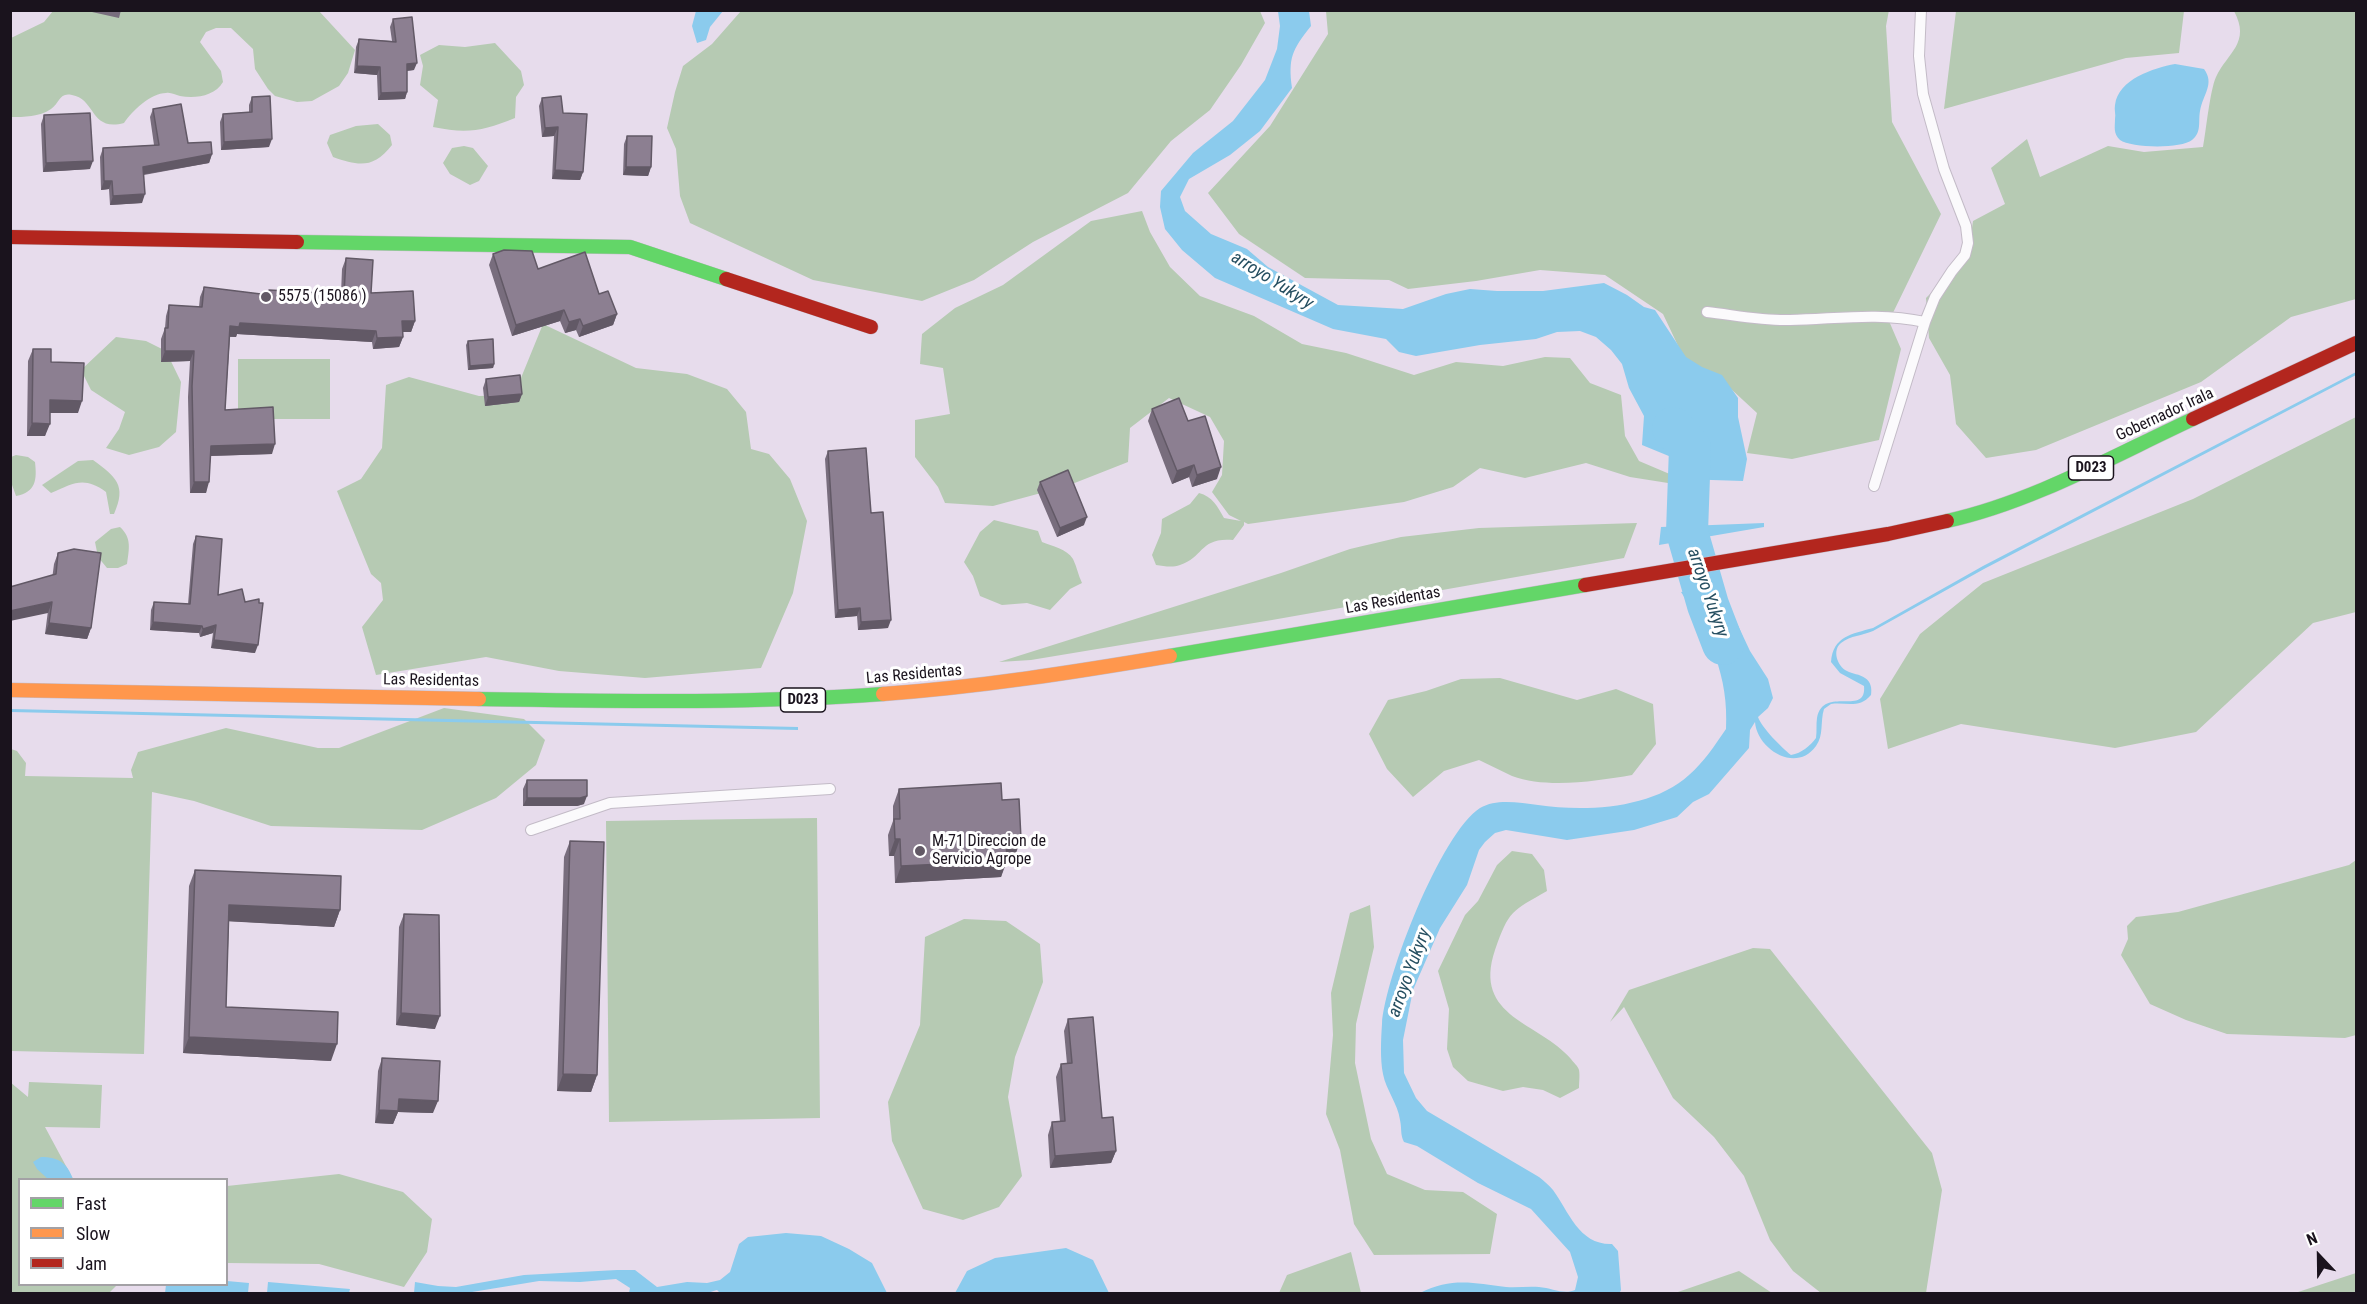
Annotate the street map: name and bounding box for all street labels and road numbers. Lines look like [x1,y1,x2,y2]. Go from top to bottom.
street label: Gobernador Irala [2113,384,2217,446]
road number: D023 [2068,456,2114,480]
street label: Las Residentas [1344,583,1442,619]
street label: Las Residentas [865,661,963,689]
street label: Las Residentas [383,671,479,691]
road number: D023 [780,688,826,712]

